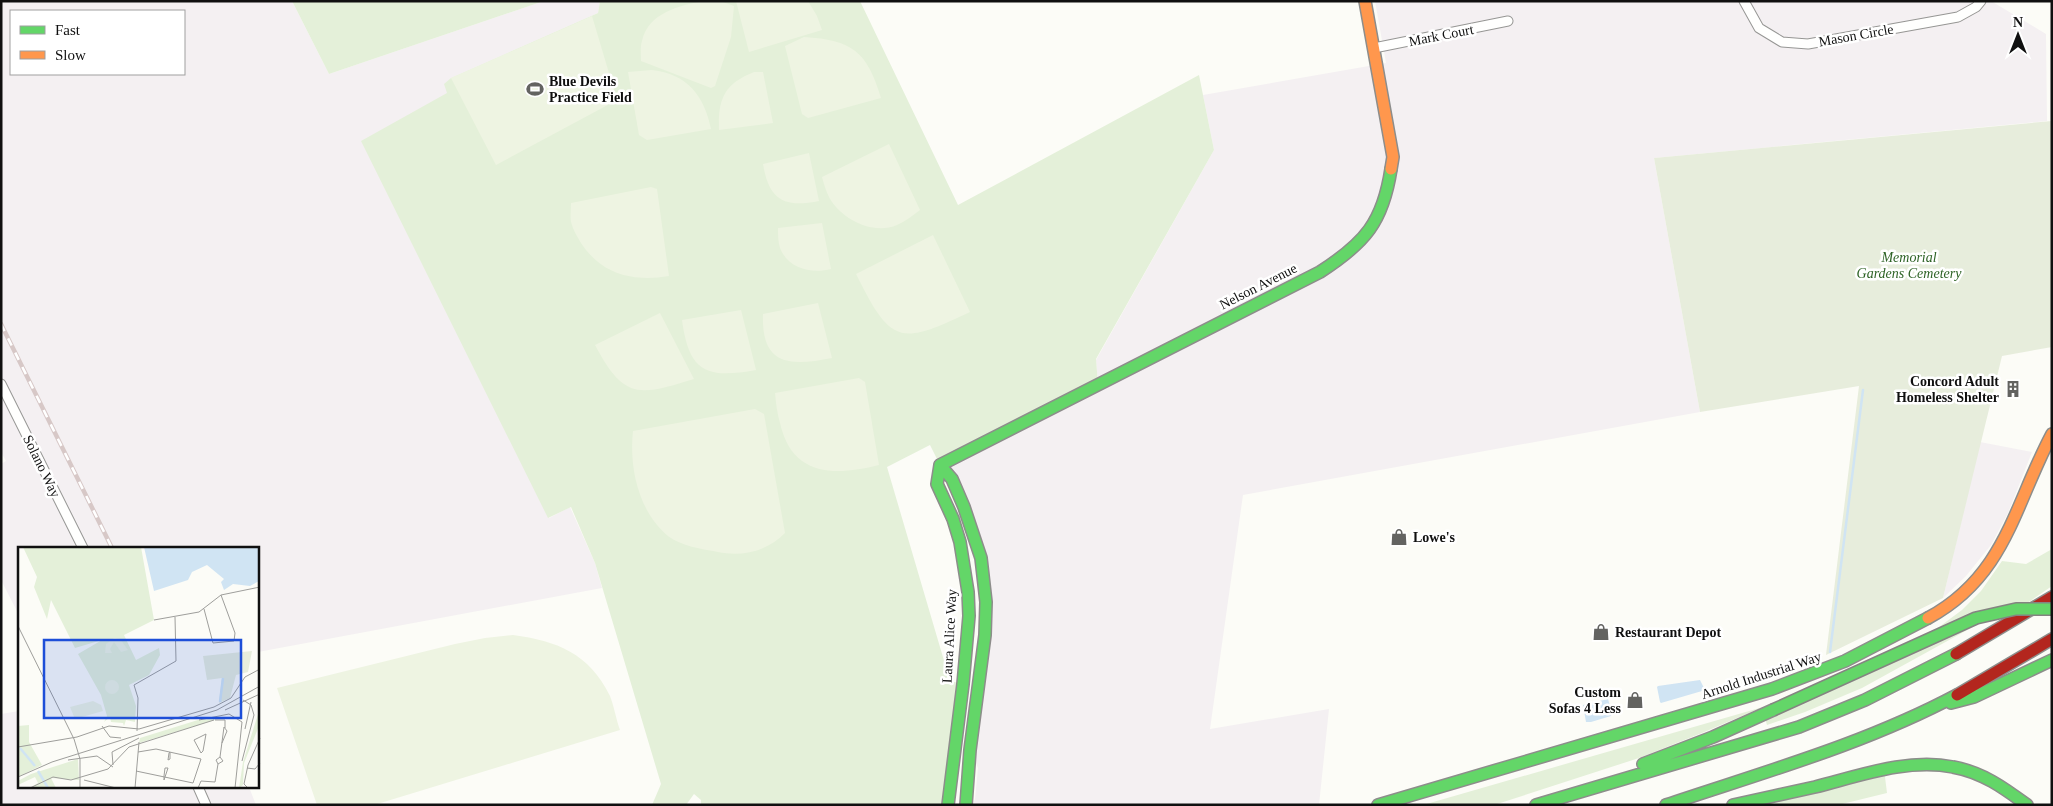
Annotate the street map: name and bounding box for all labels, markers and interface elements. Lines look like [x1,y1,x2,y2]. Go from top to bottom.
legend [10,10,185,75]
north arrow [1993,10,2043,60]
text: N [2013,15,2023,30]
text: Fast [55,22,81,38]
street label: Mark Court [1407,22,1475,49]
street label: Mason Circle [1817,22,1895,49]
text: Slow [55,47,86,63]
place label: Blue Devils Practice Field [549,74,632,105]
sports icon: Blue Devils Practice Field [525,79,545,99]
park label: Memorial Gardens Cemetery [1857,250,1962,281]
street label: Nelson Avenue [1217,260,1299,312]
place label: Concord Adult Homeless Shelter [1896,374,1999,405]
building icon: Concord Adult Homeless Shelter [2003,379,2023,399]
street label: Solano Way [20,433,63,500]
shop icon: Lowe's [1389,527,1409,547]
place label: Lowe's [1413,530,1456,545]
inset map [18,547,259,788]
street label: Laura Alice Way [940,589,959,683]
shop icon: Restaurant Depot [1591,622,1611,642]
place label: Restaurant Depot [1615,625,1721,640]
street label: Arnold Industrial Way [1699,649,1823,702]
place label: Custom Sofas 4 Less [1549,685,1622,716]
shop icon: Custom Sofas 4 Less [1625,690,1645,710]

